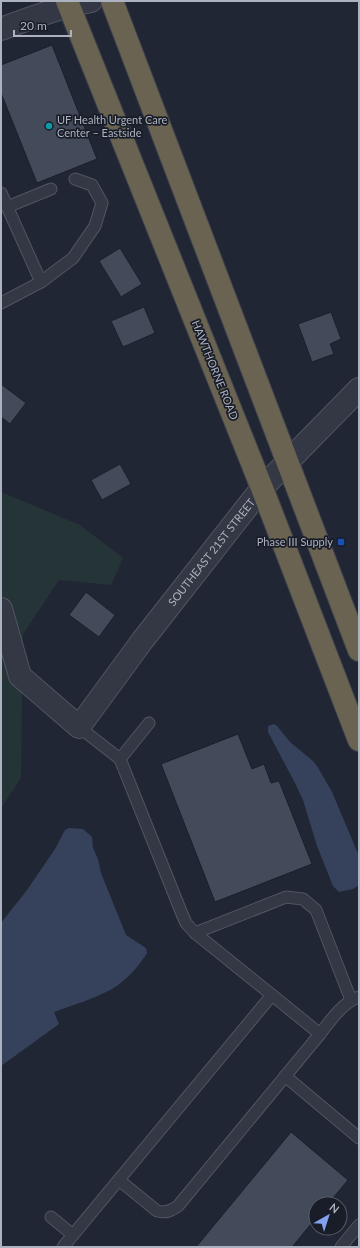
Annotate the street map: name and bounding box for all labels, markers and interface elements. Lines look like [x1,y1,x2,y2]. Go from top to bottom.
scale bar [14,12,71,38]
text: 20 m [20,18,47,33]
place label: UF Health Urgent Care Center – Eastside [57,113,168,139]
marker: UF Health Urgent Care Center – Eastside [44,121,54,131]
street label: HAWTHORNE ROAD [190,318,241,421]
street label: SOUTHEAST 21ST STREET [165,495,258,608]
place label: Phase III Supply [257,535,333,548]
marker: Phase III Supply [336,537,346,547]
north arrow [308,1196,348,1236]
text: N [327,1200,342,1216]

